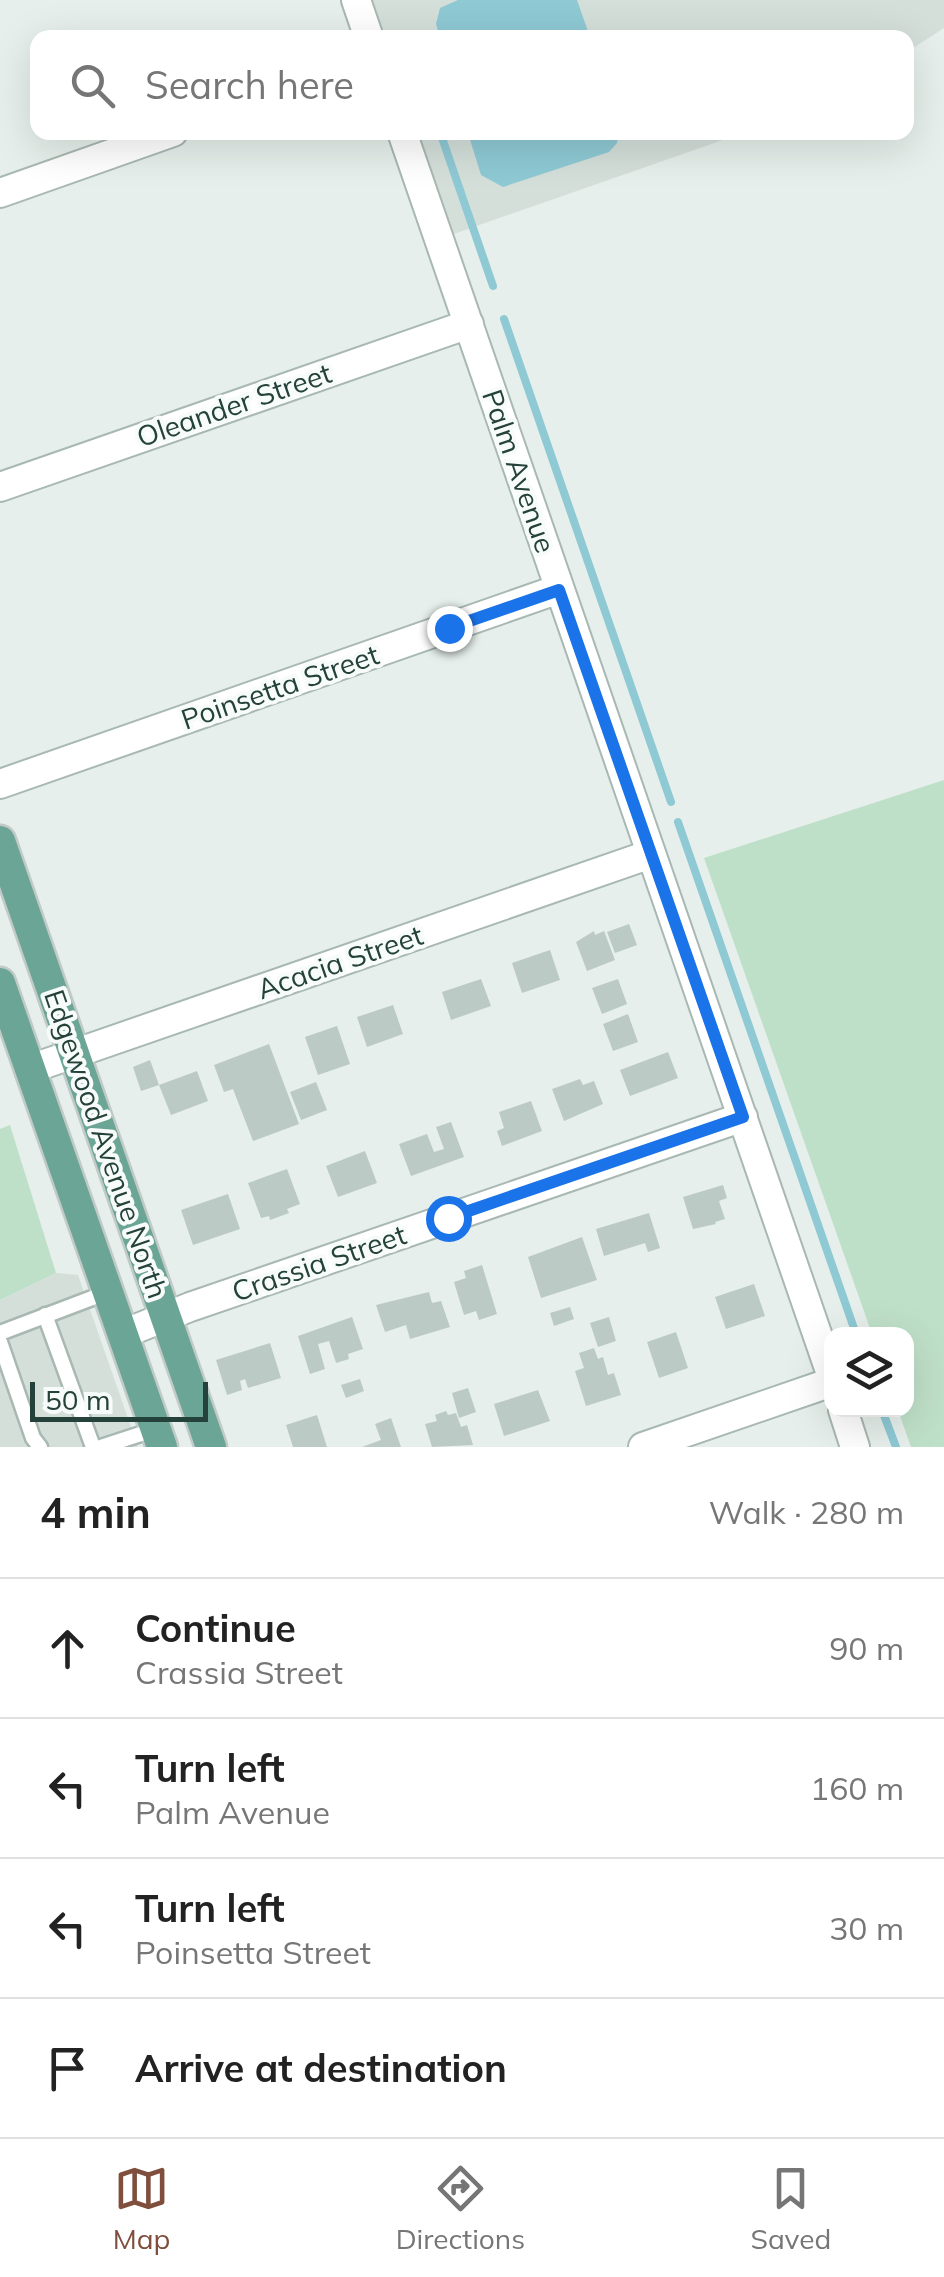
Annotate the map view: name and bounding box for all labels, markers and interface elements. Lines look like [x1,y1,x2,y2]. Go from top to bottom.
search box [30,30,914,140]
icon: search [65,58,120,113]
text: Search here [145,61,354,109]
street label: Oleander Street [132,355,336,454]
street label: Palm Avenue [475,385,564,557]
route end [427,606,473,652]
street label: Poinsetta Street [176,636,383,737]
street label: Acacia Street [252,917,428,1006]
street label: Edgewood Avenue North [37,985,176,1303]
route start [426,1196,472,1242]
street label: Crassia Street [227,1216,411,1309]
map controls [824,1327,914,1417]
button: layers [824,1327,914,1417]
scale bar [30,1377,208,1422]
text: 50 m [45,1382,111,1417]
text: 4 min [40,1486,151,1539]
text: Walk · 280 m [709,1492,904,1532]
text: Continue [135,1604,296,1652]
icon: ahead [40,1621,95,1676]
text: 90 m [829,1628,904,1668]
text: Crassia Street [135,1652,343,1692]
text: Turn left [135,1744,285,1792]
icon: left [40,1761,95,1816]
text: 160 m [810,1768,904,1808]
text: Palm Avenue [135,1792,330,1832]
text: Turn left [135,1884,285,1932]
icon: left [40,1901,95,1956]
text: 30 m [829,1908,904,1948]
text: Poinsetta Street [135,1932,371,1972]
icon: arrive [40,2041,95,2096]
text: Arrive at destination [135,2044,507,2092]
tab: Map [113,2161,170,2256]
tab: Directions [396,2161,525,2256]
tab: Saved [750,2161,831,2256]

